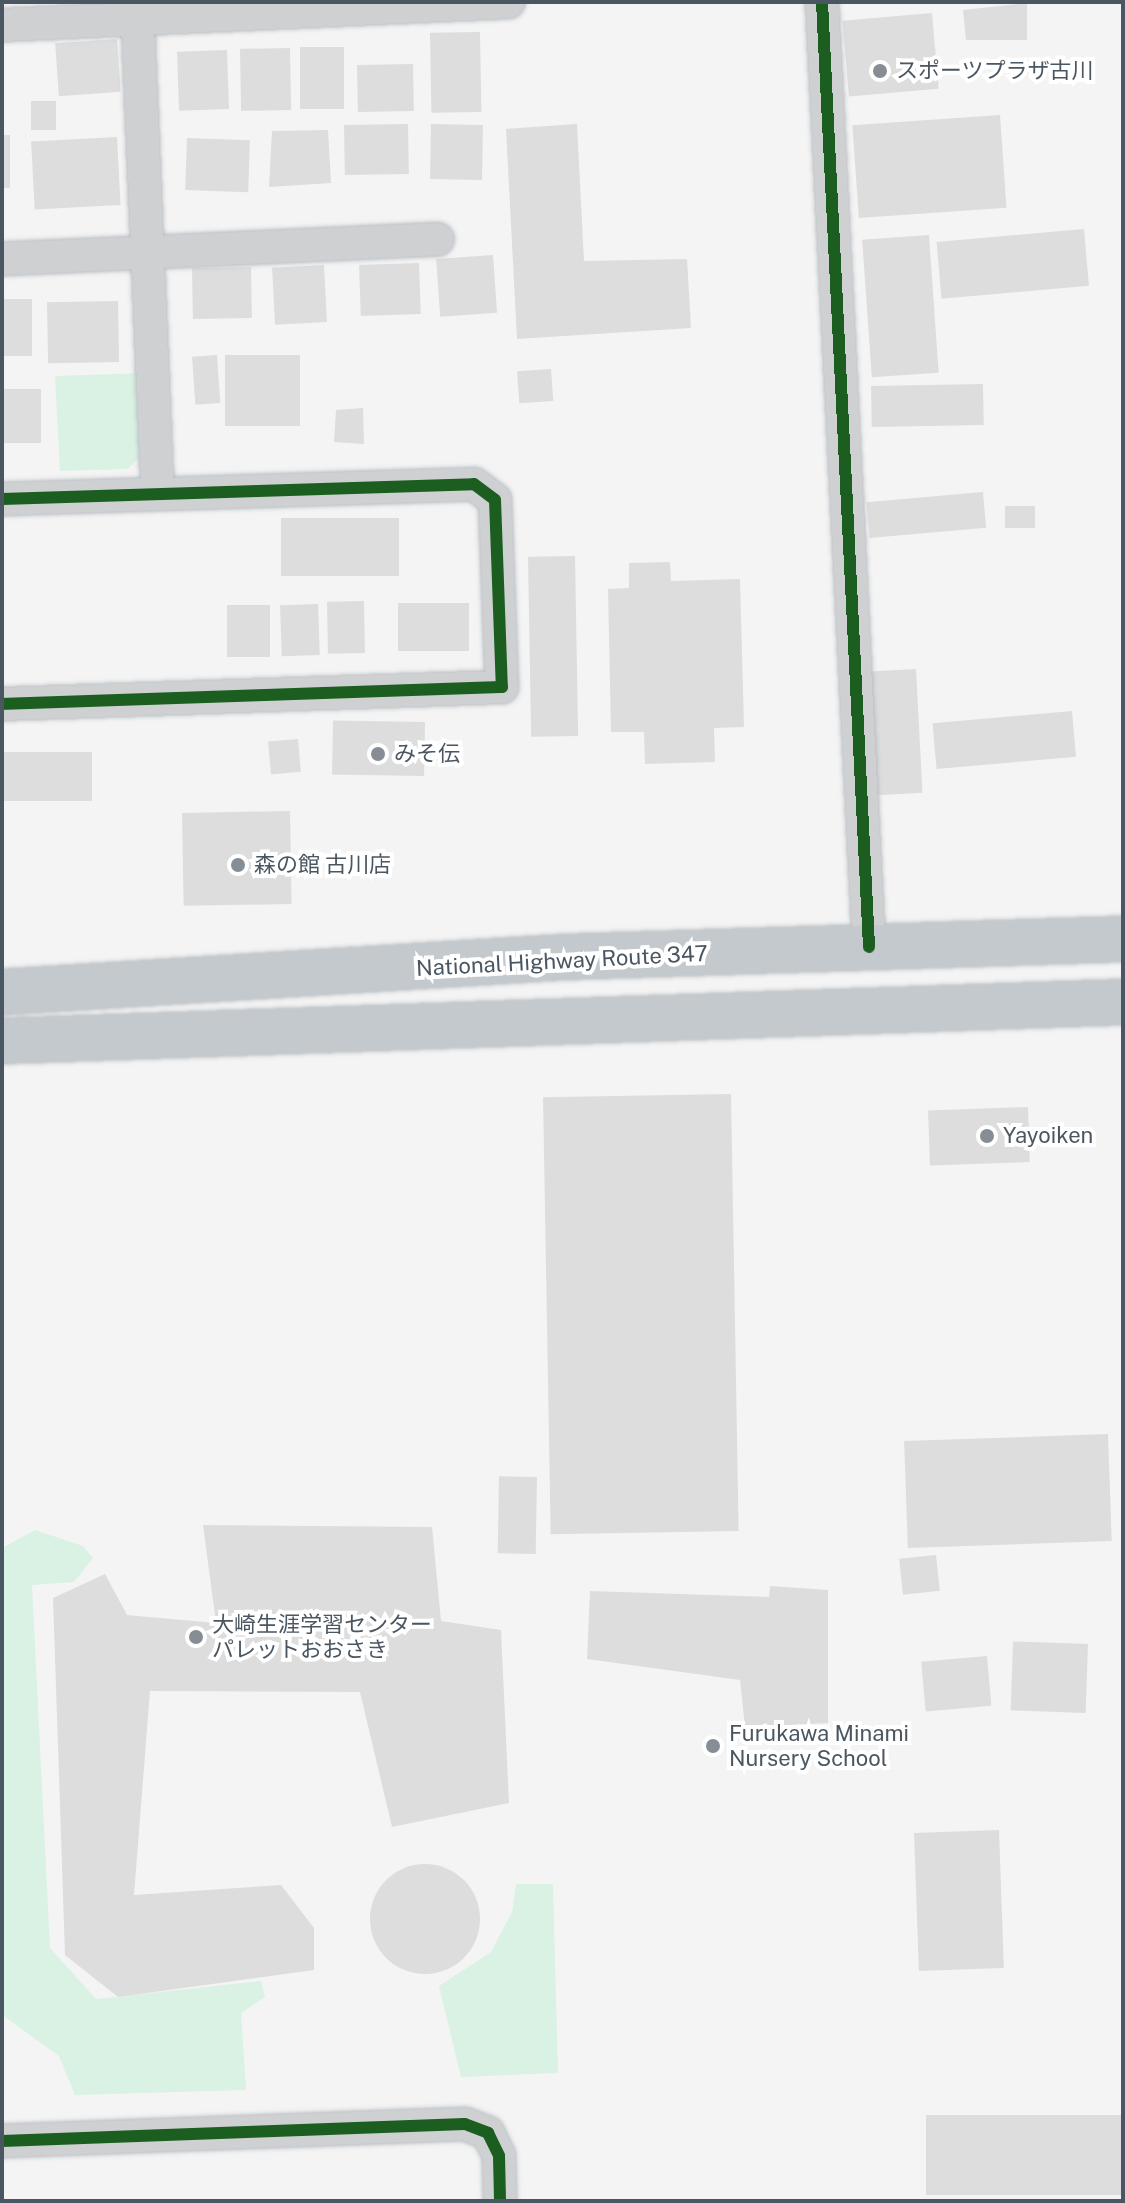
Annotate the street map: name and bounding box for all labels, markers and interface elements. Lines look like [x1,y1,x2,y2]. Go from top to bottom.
place label: スポーツプラザ古川 [896,58,1094,84]
marker: スポーツプラザ古川 [871,62,889,80]
place label: みそ伝 [394,741,460,767]
marker: みそ伝 [369,745,387,763]
place label: 森の館 古川店 [254,852,391,878]
marker: 森の館 古川店 [229,856,247,874]
street label: National Highway Route 347 [415,940,709,982]
place label: Yayoiken [1003,1123,1093,1149]
marker: Yayoiken [978,1127,996,1145]
place label: 大崎生涯学習センター パレットおおさき [212,1611,432,1662]
marker: 大崎生涯学習センター パレットおおさき [187,1628,205,1646]
place label: Furukawa Minami Nursery School [729,1720,909,1772]
marker: Furukawa Minami Nursery School [704,1737,722,1755]

